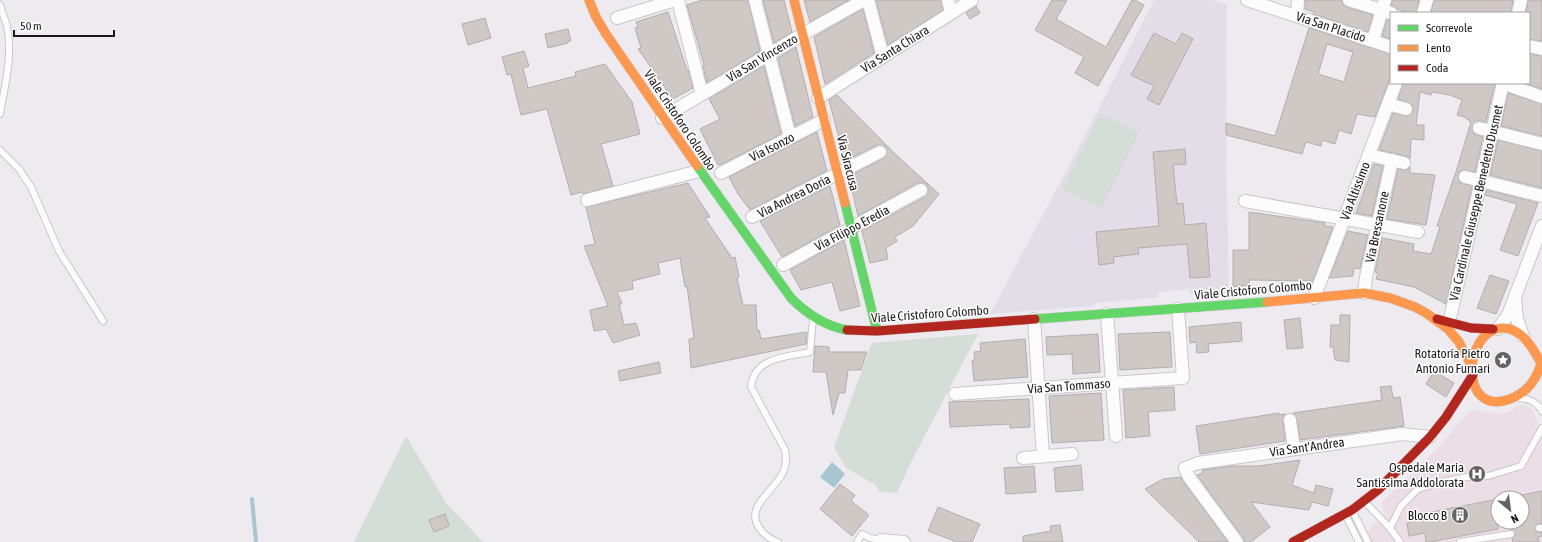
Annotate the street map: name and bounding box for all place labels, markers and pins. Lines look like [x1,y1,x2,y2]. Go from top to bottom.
place label: Rotatoria Pietro Antonio Furnari [1415,346,1490,376]
place icon: Rotatoria Pietro Antonio Furnari [1493,350,1513,370]
place label: Ospedale Maria Santissima Addolorata [1356,460,1464,490]
hospital icon: Ospedale Maria Santissima Addolorata [1467,464,1487,484]
building icon: Blocco B [1450,505,1470,525]
place label: Blocco B [1408,508,1448,523]

